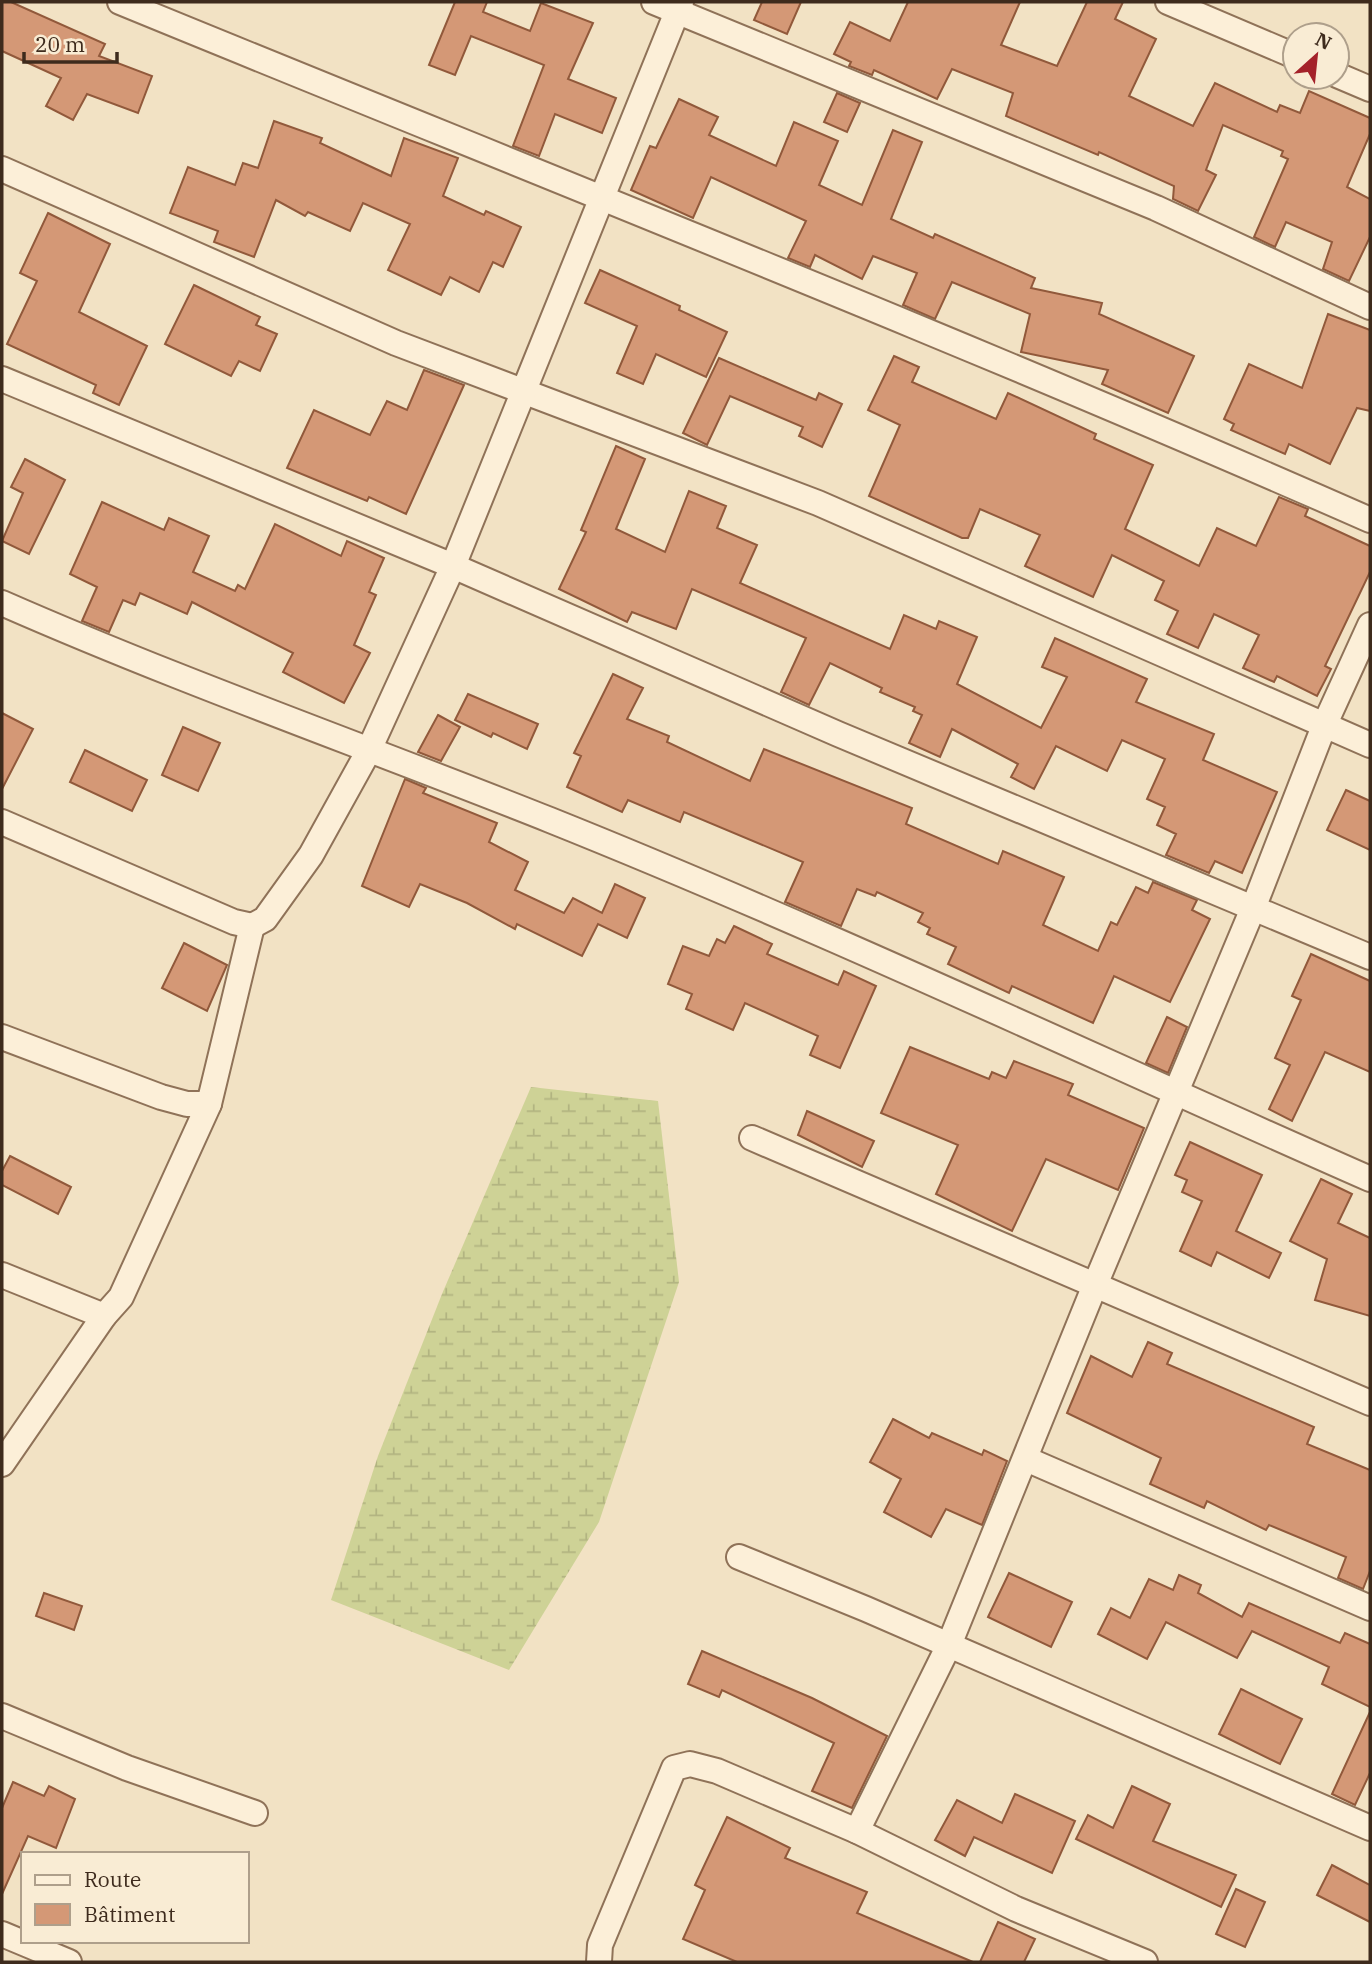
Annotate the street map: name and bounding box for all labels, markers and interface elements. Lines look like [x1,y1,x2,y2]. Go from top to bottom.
scale bar [24,21,117,65]
north arrow [1281,21,1351,91]
text: N [1312,27,1336,55]
text: 20 m [35,30,85,58]
legend [21,1852,248,1943]
text: Route [84,1865,141,1893]
text: Bâtiment [84,1900,175,1928]

